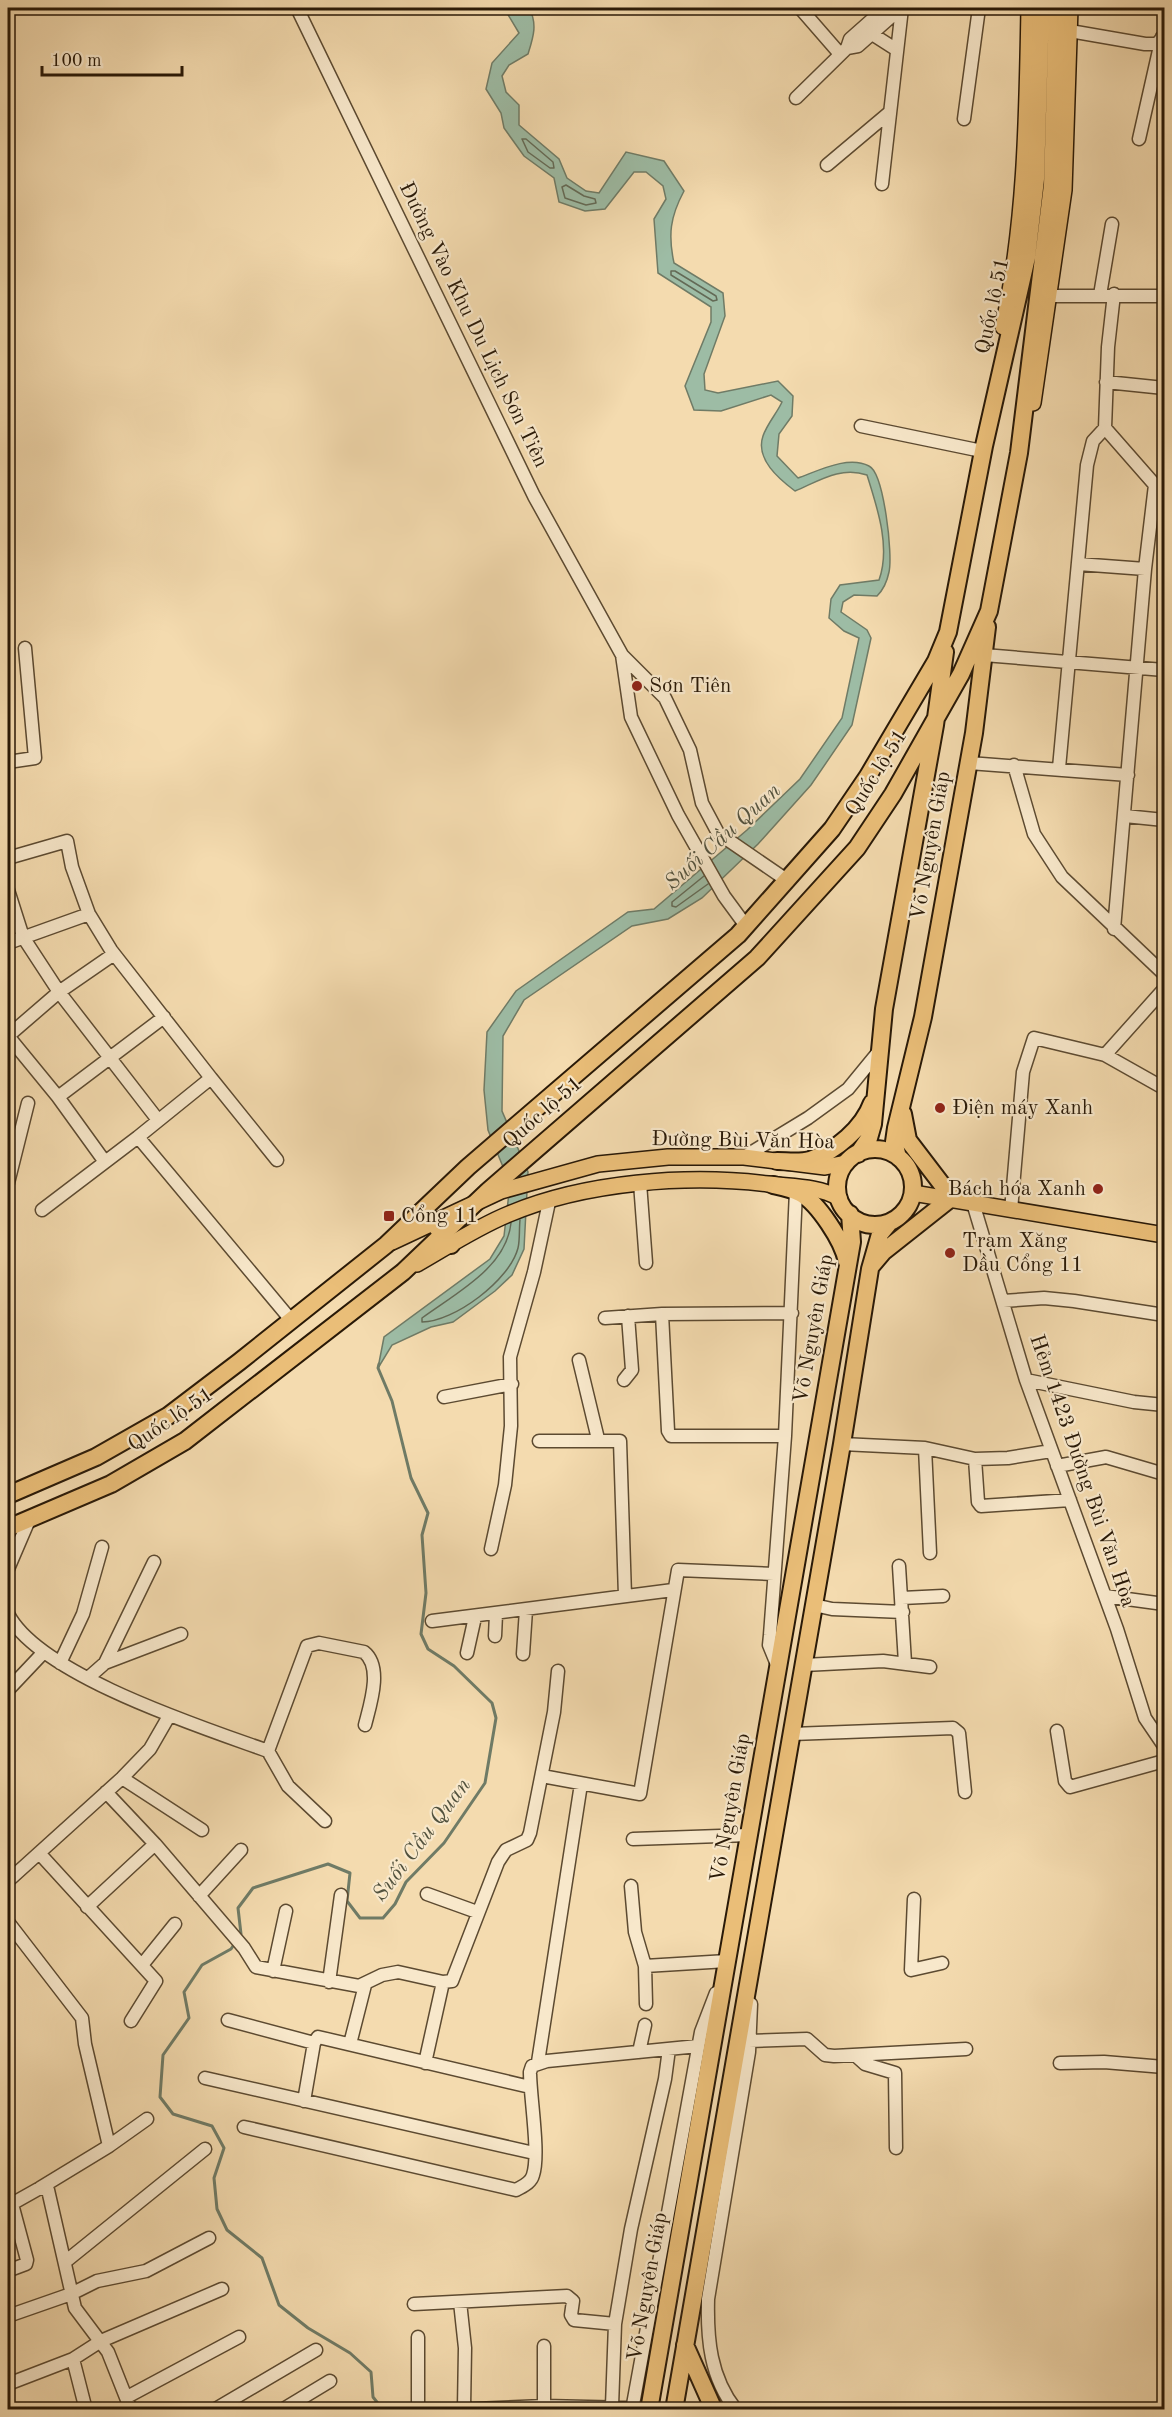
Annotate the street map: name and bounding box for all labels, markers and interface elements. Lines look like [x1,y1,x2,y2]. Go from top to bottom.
scale bar [42,39,182,77]
text: 100 m [51,52,102,70]
street label: Đường Vào Khu Du Lịch Sơn Tiên [395,179,551,471]
street label: Quốc lộ 51 [972,256,1013,356]
place label: Sơn Tiên [649,676,731,697]
marker: Sơn Tiên [630,679,644,693]
street label: Quốc lộ 51 [841,725,912,820]
street label: Võ Nguyên Giáp [908,770,954,922]
water label: Suối Cầu Quan [660,778,786,895]
street label: Quốc lộ 51 [499,1072,587,1153]
place label: Điện máy Xanh [952,1098,1093,1119]
marker: Điện máy Xanh [933,1101,947,1115]
street label: Đường Bùi Văn Hòa [651,1129,835,1153]
place label: Bách hóa Xanh [948,1179,1086,1200]
marker: Bách hóa Xanh [1091,1182,1105,1196]
place label: Cổng 11 [401,1204,478,1227]
marker: Cổng 11 [382,1209,396,1223]
place label: Trạm Xăng Dầu Cổng 11 [962,1231,1083,1276]
marker: Trạm Xăng Dầu Cổng 11 [943,1246,957,1260]
street label: Võ Nguyên Giáp [791,1253,837,1405]
street label: Hẻm 1423 Đường Bùi Văn Hòa [1025,1332,1139,1610]
street label: Quốc lộ 51 [124,1383,217,1456]
street label: Võ Nguyên Giáp [708,1732,754,1884]
water label: Suối Cầu Quan [368,1773,475,1906]
street label: Võ Nguyên Giáp [625,2211,671,2363]

